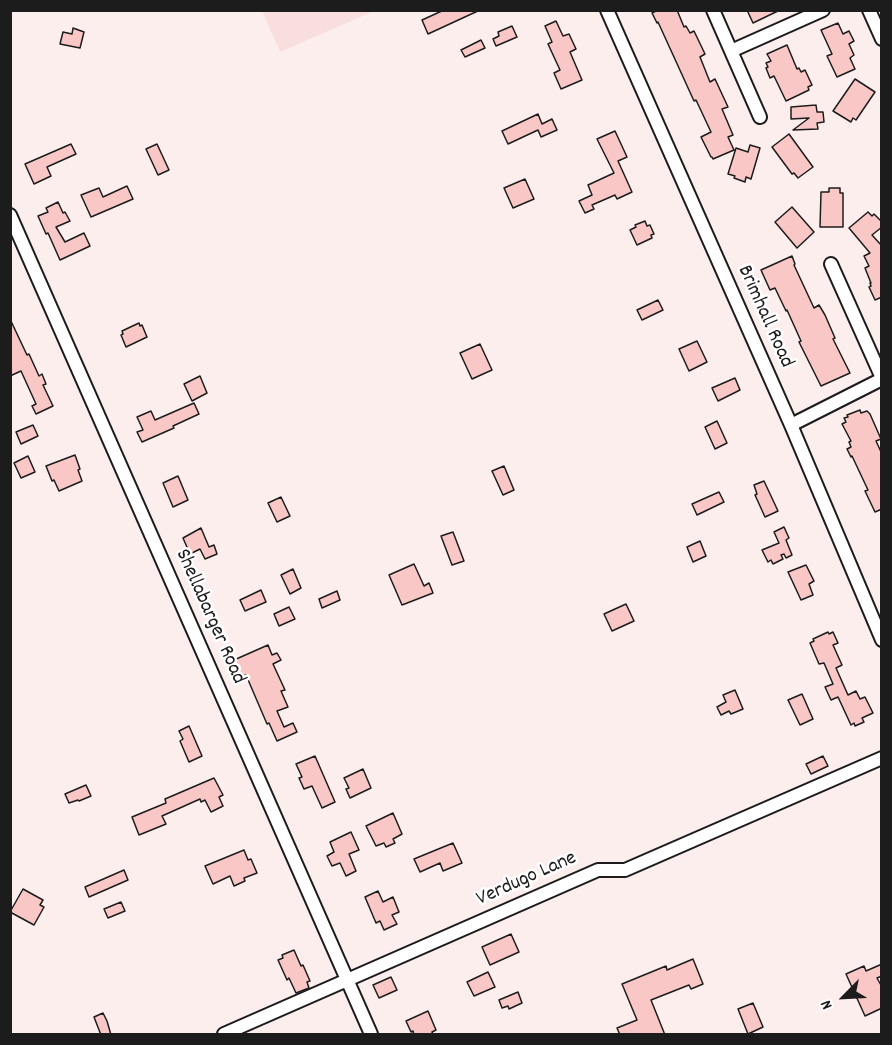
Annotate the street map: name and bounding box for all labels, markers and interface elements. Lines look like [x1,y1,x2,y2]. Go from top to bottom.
street label: Brimhall Road [730,262,798,372]
street label: Shellabarger Road [168,546,250,688]
street label: Verdugo Lane [473,847,581,913]
north arrow [814,967,874,1027]
text: N [815,996,839,1013]

